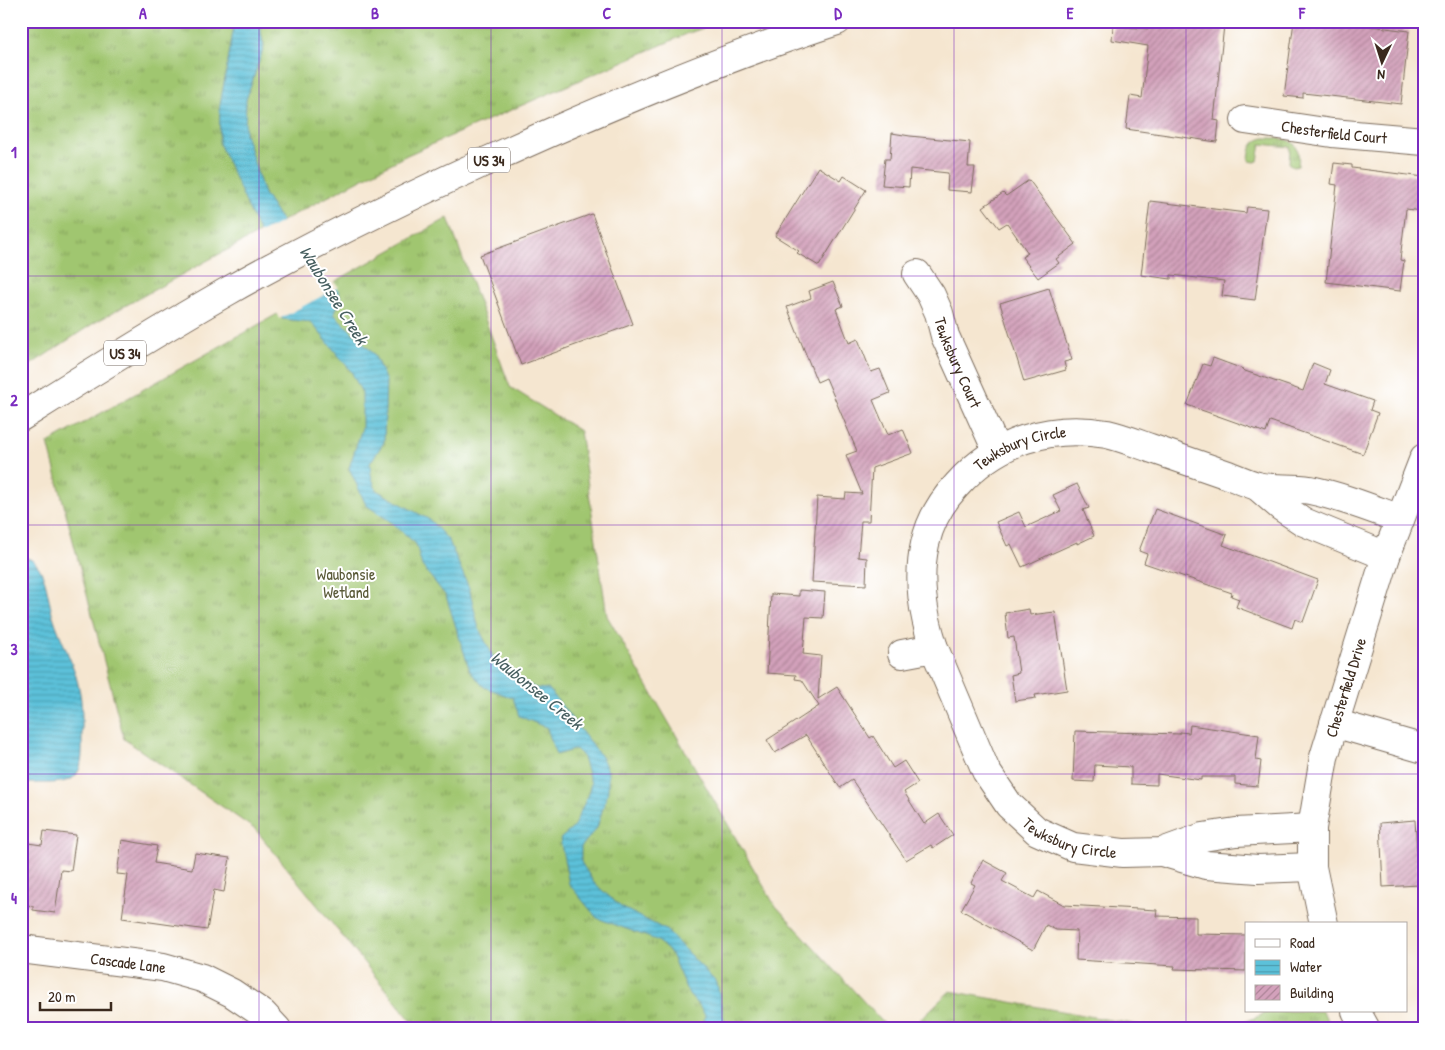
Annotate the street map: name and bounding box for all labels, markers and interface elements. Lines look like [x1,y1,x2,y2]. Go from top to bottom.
text: A [139,2,147,24]
text: B [371,2,379,24]
text: C [603,2,612,24]
text: D [834,2,842,24]
text: E [1066,2,1074,24]
text: F [1298,2,1306,24]
north arrow [1358,38,1408,88]
text: N [1376,66,1385,85]
street label: Chesterfield Court [1280,115,1388,149]
text: 1 [11,141,17,163]
road number: US 34 [468,148,510,172]
water label: Waubonsee Creek [294,241,375,350]
street label: Tewksbury Court [929,315,987,412]
road number: US 34 [104,340,146,366]
text: 2 [10,389,18,411]
street label: Tewksbury Circle [969,420,1068,476]
park label: Waubonsie Wetland [317,563,376,603]
street label: Chesterfield Drive [1320,634,1371,740]
text: 3 [10,638,18,660]
water label: Waubonsee Creek [486,645,590,736]
street label: Tewksbury Circle [1018,812,1118,863]
text: 4 [11,887,17,909]
legend [1245,922,1408,1012]
text: Road [1290,932,1315,953]
street label: Cascade Lane [89,947,168,978]
text: Water [1290,956,1322,977]
scale bar [40,980,111,1012]
text: Building [1290,982,1334,1003]
text: 20 m [48,986,75,1007]

